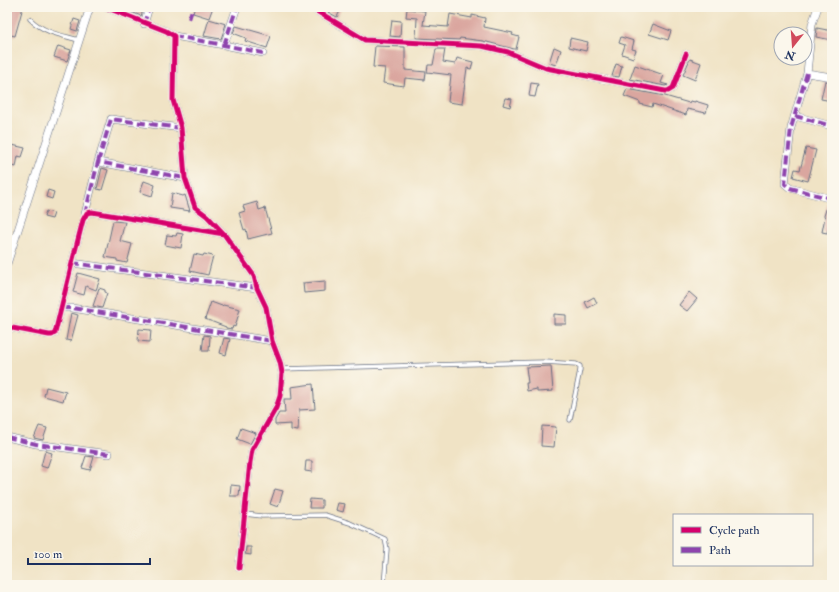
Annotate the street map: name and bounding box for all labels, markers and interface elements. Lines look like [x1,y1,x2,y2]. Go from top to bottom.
north arrow [773,26,813,66]
text: N [783,47,798,63]
legend [673,514,813,566]
text: Cycle path [709,523,760,538]
scale bar [28,540,150,566]
text: Path [709,543,732,558]
text: 100 m [34,547,63,562]

